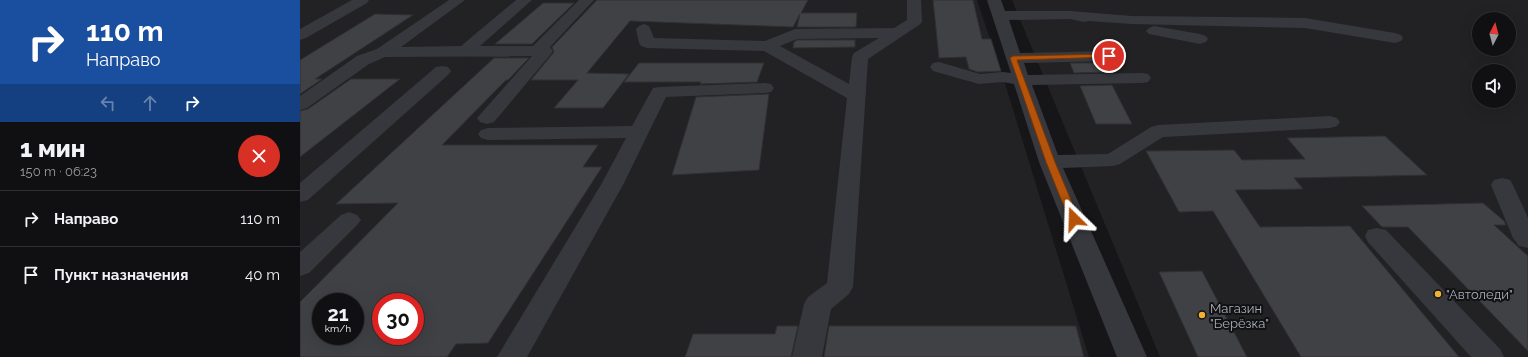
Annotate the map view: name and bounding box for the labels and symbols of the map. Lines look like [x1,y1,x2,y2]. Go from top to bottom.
north arrow [1472,12,1516,56]
pin [1092,39,1126,73]
position arrow [1053,198,1095,240]
place label: "Автоледи" [1446,287,1513,302]
marker: "Автоледи" [1433,289,1443,299]
speed limit sign: 30 [372,293,424,345]
place label: Магазин "Берёзка" [1210,301,1269,331]
marker: Магазин "Берёзка" [1197,310,1207,320]

